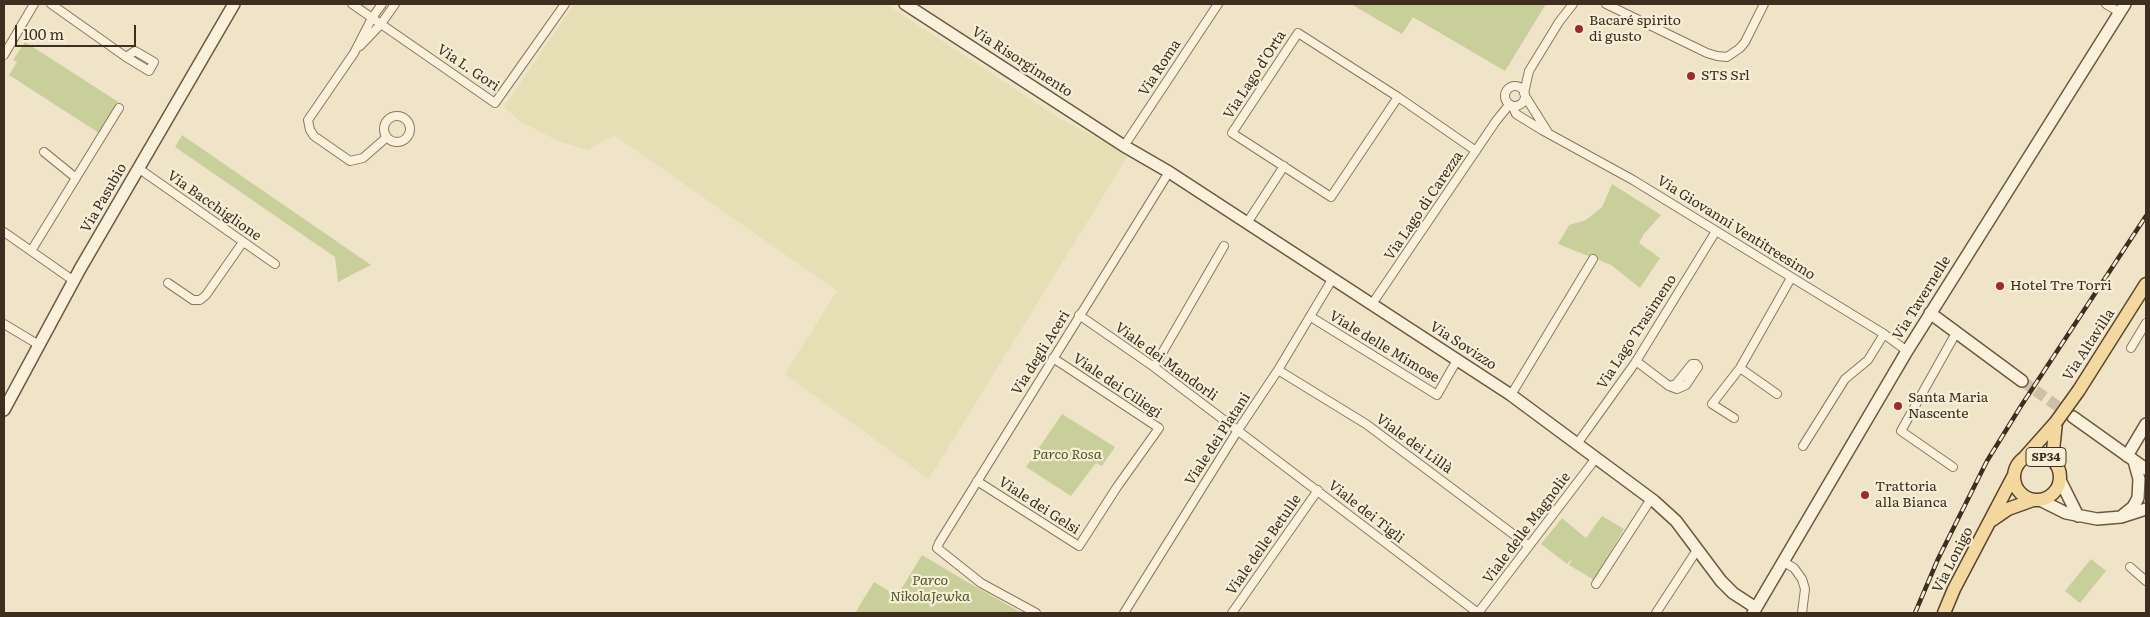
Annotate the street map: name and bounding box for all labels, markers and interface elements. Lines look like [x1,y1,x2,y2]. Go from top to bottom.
place label: Bacaré spirito di gusto [1589,13,1681,46]
scale bar [18,15,139,47]
text: 100 m [23,22,64,45]
street label: Via Risorgimento [968,23,1076,101]
marker: Bacaré spirito di gusto [1573,23,1585,35]
street label: Via Lago d'Orta [1220,28,1290,122]
street label: Via Roma [1136,37,1184,99]
street label: Via L. Gori [434,41,502,95]
place label: STS Srl [1701,68,1750,84]
marker: STS Srl [1685,70,1697,82]
street label: Via Lago di Carezza [1381,148,1467,264]
street label: Via Pasubio [77,160,131,236]
street label: Via Bacchiglione [164,167,264,245]
street label: Via Giovanni Ventitreesimo [1654,172,1818,284]
street label: Via Tavernelle [1889,253,1955,343]
street label: Via Lago Trasimeno [1594,272,1680,392]
place label: Hotel Tre Torri [2010,278,2112,294]
marker: Hotel Tre Torri [1994,280,2006,292]
street label: Via Altavilla [2060,306,2118,384]
street label: Via degli Aceri [1008,308,1074,398]
street label: Viale delle Mimose [1326,308,1442,386]
street label: Via Sovizzo [1426,318,1500,374]
street label: Viale dei Mandorli [1111,319,1221,405]
street label: Viale dei Ciliegi [1069,350,1165,422]
street label: Viale dei Platani [1182,389,1254,489]
place label: Santa Maria Nascente [1908,390,1988,422]
marker: Santa Maria Nascente [1892,400,1904,412]
street label: Viale dei Lillà [1372,411,1456,477]
park label: Parco Rosa [1032,447,1102,463]
road number: SP34 [2026,448,2066,467]
street label: Viale delle Magnolie [1480,469,1574,587]
street label: Viale dei Gelsi [995,474,1083,538]
street label: Viale dei Tigli [1325,477,1407,547]
place label: Trattoria alla Bianca [1875,479,1947,512]
marker: Trattoria alla Bianca [1859,489,1871,501]
street label: Viale delle Betulle [1223,491,1305,599]
street label: Via Lonigo [1929,524,1977,596]
park label: Parco NikolaJewka [890,573,970,606]

